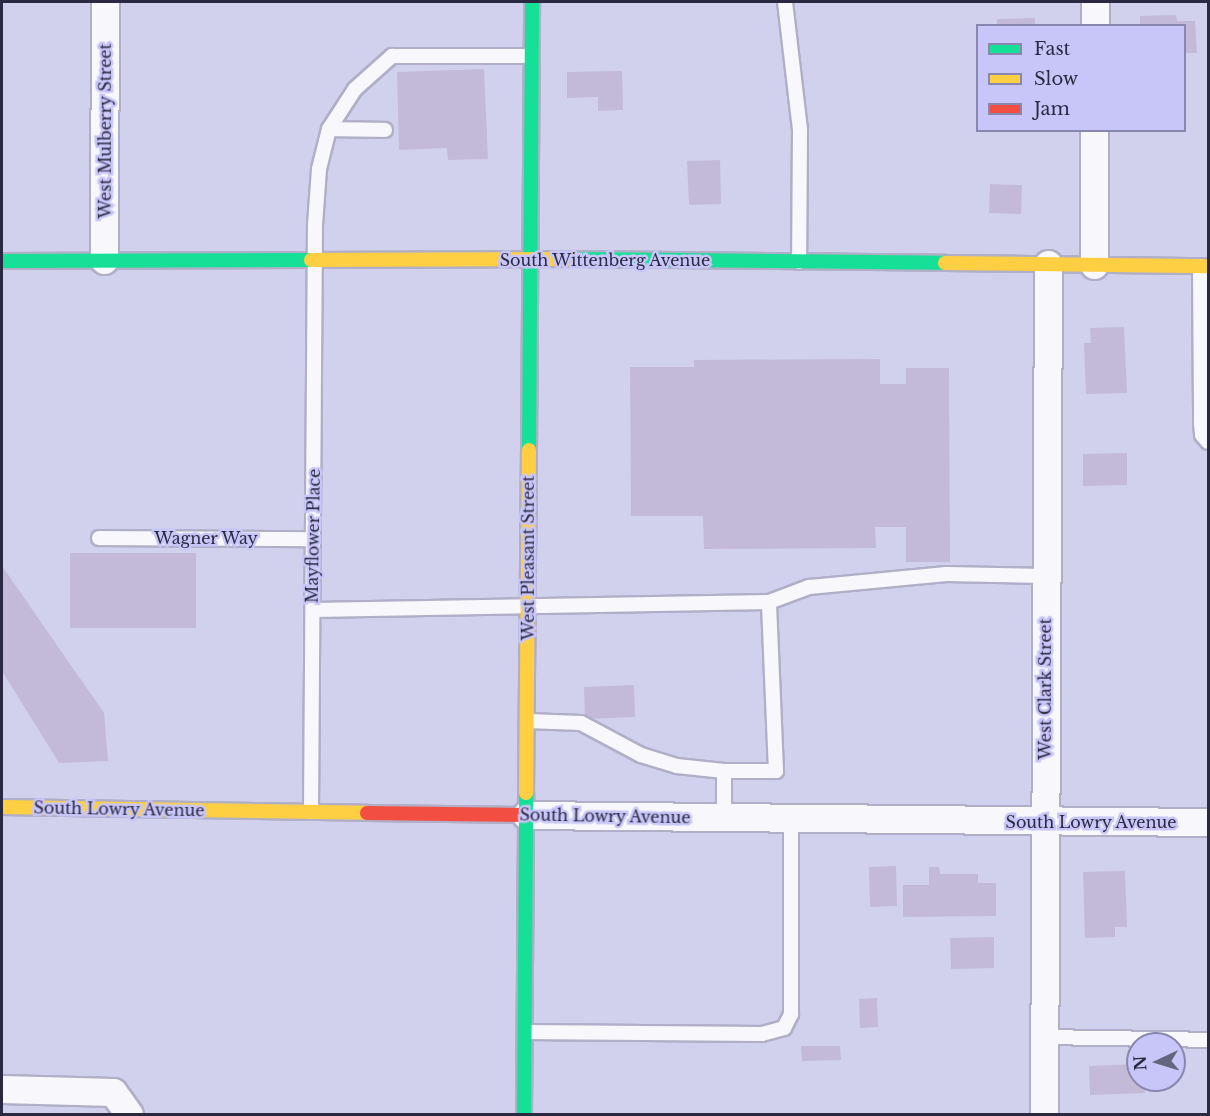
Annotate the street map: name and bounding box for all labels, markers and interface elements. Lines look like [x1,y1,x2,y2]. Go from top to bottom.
legend [976,24,1186,132]
text: Fast [1034,38,1070,60]
street label: West Mulberry Street [95,43,115,219]
text: Slow [1034,68,1078,90]
text: Jam [1034,98,1070,120]
street label: South Wittenberg Avenue [499,250,711,270]
street label: Mayflower Place [302,468,324,604]
street label: West Pleasant Street [518,476,538,640]
street label: Wagner Way [154,528,258,548]
street label: West Clark Street [1035,618,1055,760]
street label: South Lowry Avenue [33,798,205,820]
street label: South Lowry Avenue [519,805,691,827]
street label: South Lowry Avenue [1005,812,1177,832]
north arrow [1126,1032,1186,1092]
text: N [1130,1055,1151,1071]

